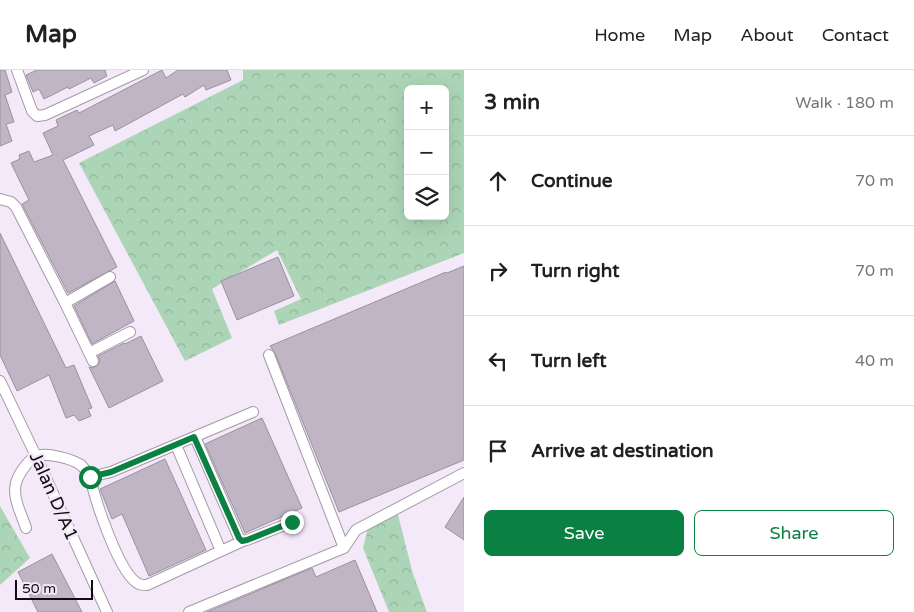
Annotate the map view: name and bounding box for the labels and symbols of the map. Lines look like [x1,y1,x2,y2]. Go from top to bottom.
street label: Jalan D/A1 [25,448,83,544]
route start [79,466,102,489]
route end [281,511,304,534]
scale bar [15,577,92,600]

